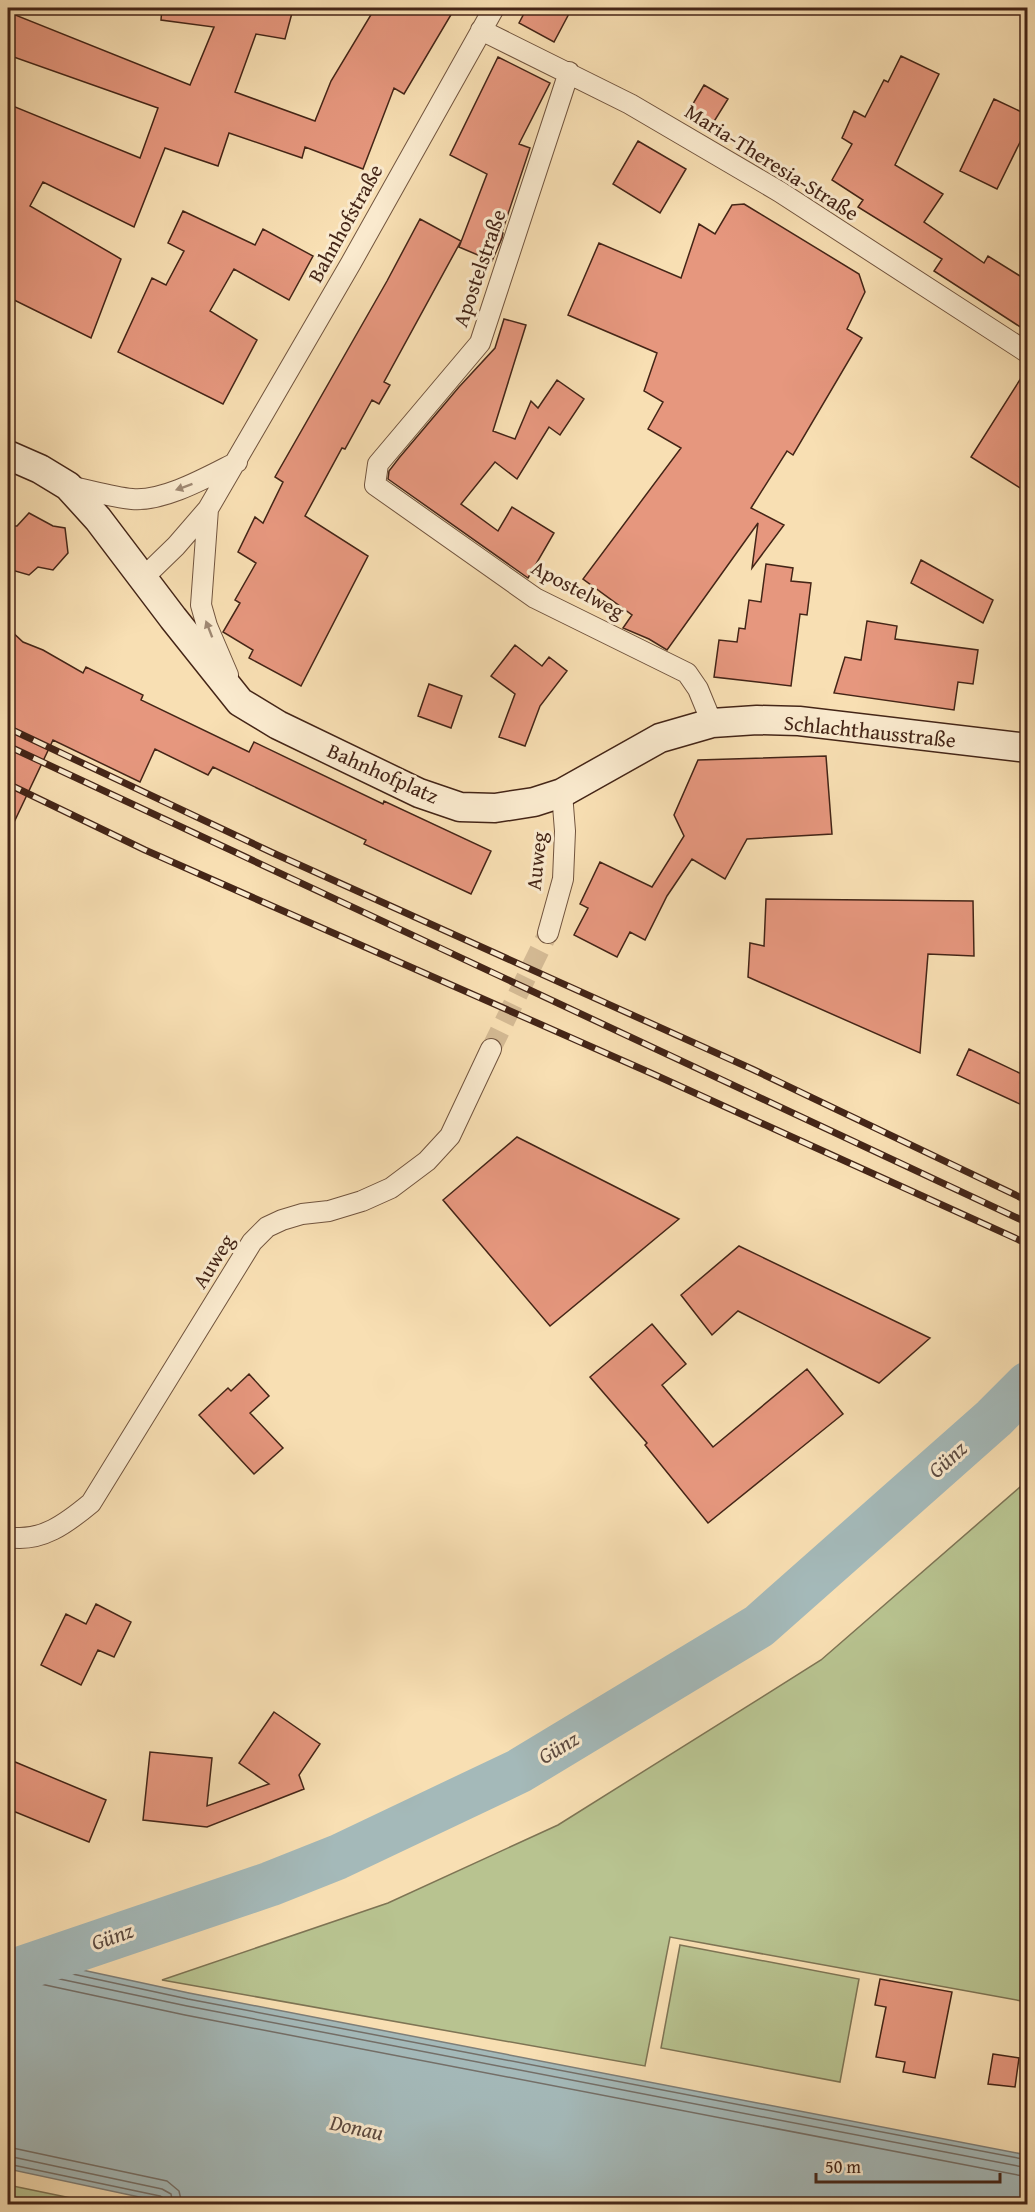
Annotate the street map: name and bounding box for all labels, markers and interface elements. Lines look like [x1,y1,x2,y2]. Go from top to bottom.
street label: Maria-Theresia-Straße [679,96,865,228]
street label: Bahnhofstraße [300,158,390,288]
street label: Apostelstraße [444,205,514,331]
one-way arrow [175,483,193,492]
street label: Apostelweg [526,552,630,627]
one-way arrow [203,620,213,638]
street label: Schlachthausstraße [782,707,958,755]
street label: Bahnhofplatz [323,735,443,811]
street label: Auweg [518,830,555,892]
street label: Auweg [184,1227,242,1294]
water label: Günz [921,1432,974,1485]
water label: Günz [532,1722,585,1772]
water label: Günz [87,1914,138,1958]
water label: Donau [326,2105,387,2148]
scale bar [816,2146,1000,2184]
text: 50 m [825,2153,861,2180]

